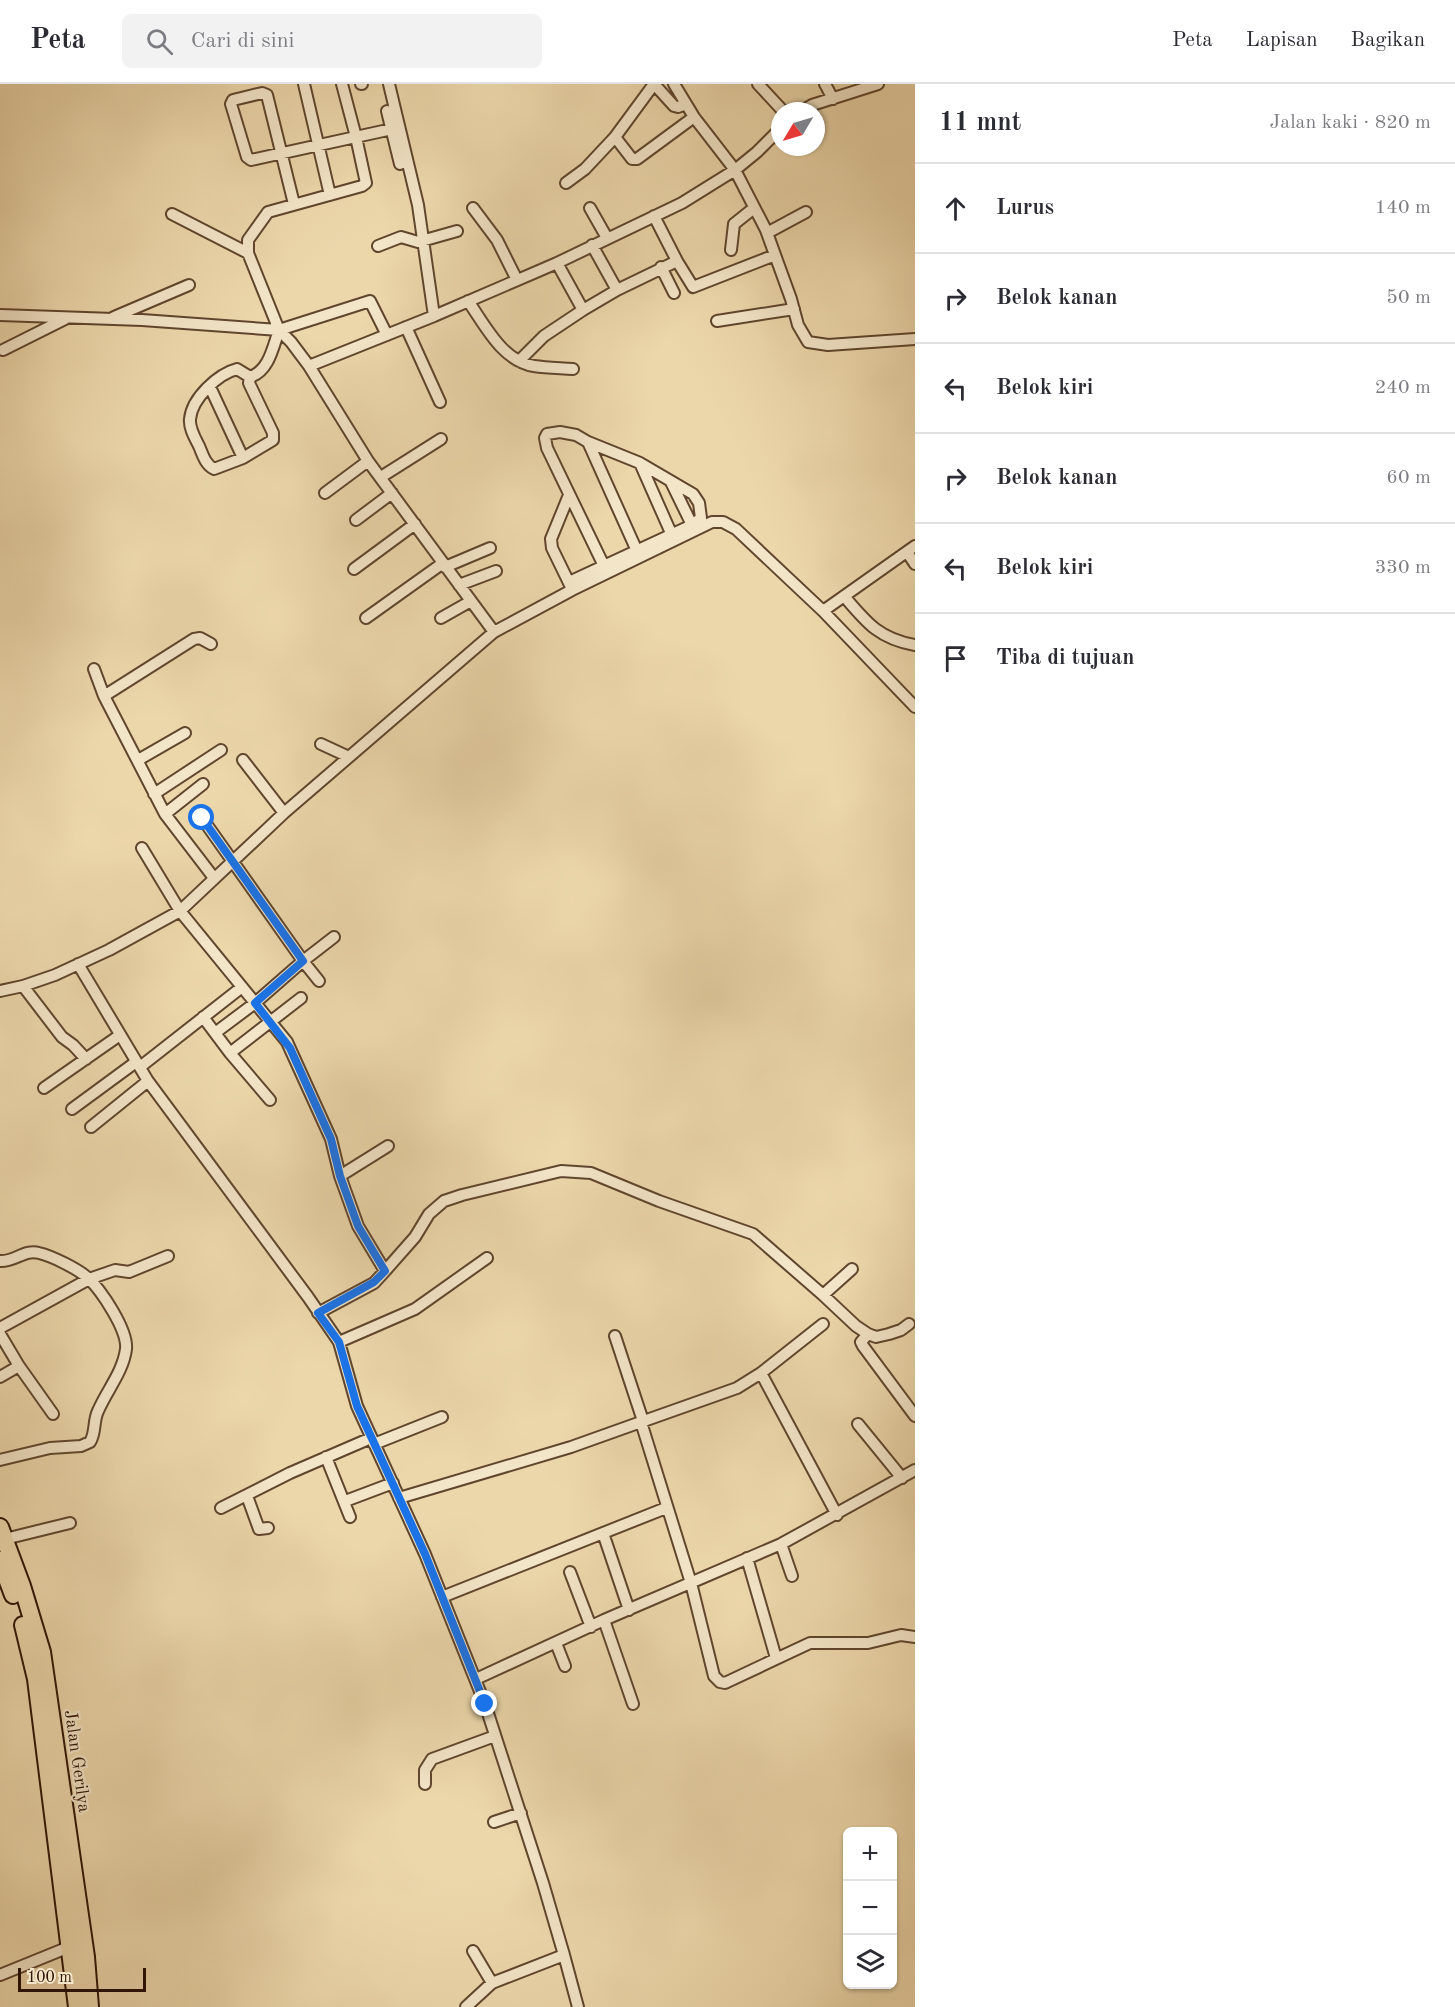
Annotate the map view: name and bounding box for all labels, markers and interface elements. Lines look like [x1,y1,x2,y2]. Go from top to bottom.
search box [122,14,542,68]
icon: search [143,25,176,58]
text: Peta [30,27,86,55]
text: Cari di sini [191,30,294,52]
text: Peta [1172,30,1213,51]
text: Lapisan [1246,30,1317,51]
text: Bagikan [1350,30,1425,51]
north arrow [771,102,825,156]
text: 11 mnt [939,110,1021,136]
text: Jalan kaki · 820 m [1269,113,1431,133]
icon: ahead [939,192,972,225]
text: Lurus [996,197,1054,219]
text: 140 m [1375,198,1431,218]
icon: right [939,282,972,315]
text: Belok kanan [996,287,1118,309]
text: 50 m [1386,288,1431,308]
icon: left [939,372,972,405]
text: Belok kiri [996,377,1093,399]
text: 240 m [1375,378,1431,398]
icon: right [939,462,972,495]
text: Belok kanan [996,467,1118,489]
text: 60 m [1386,468,1431,488]
icon: left [939,552,972,585]
text: Belok kiri [996,557,1093,579]
text: 330 m [1375,558,1431,578]
icon: arrive [939,642,972,675]
text: Tiba di tujuan [996,647,1134,669]
route start [188,804,214,830]
route end [471,1690,497,1716]
street label: Jalan Gerilya [61,1709,93,1814]
map controls [843,1827,897,1989]
button: + [843,1827,897,1881]
button: − [843,1881,897,1935]
button: layers [843,1935,897,1989]
scale bar [18,1965,146,1992]
text: 100 m [27,1970,72,1986]

